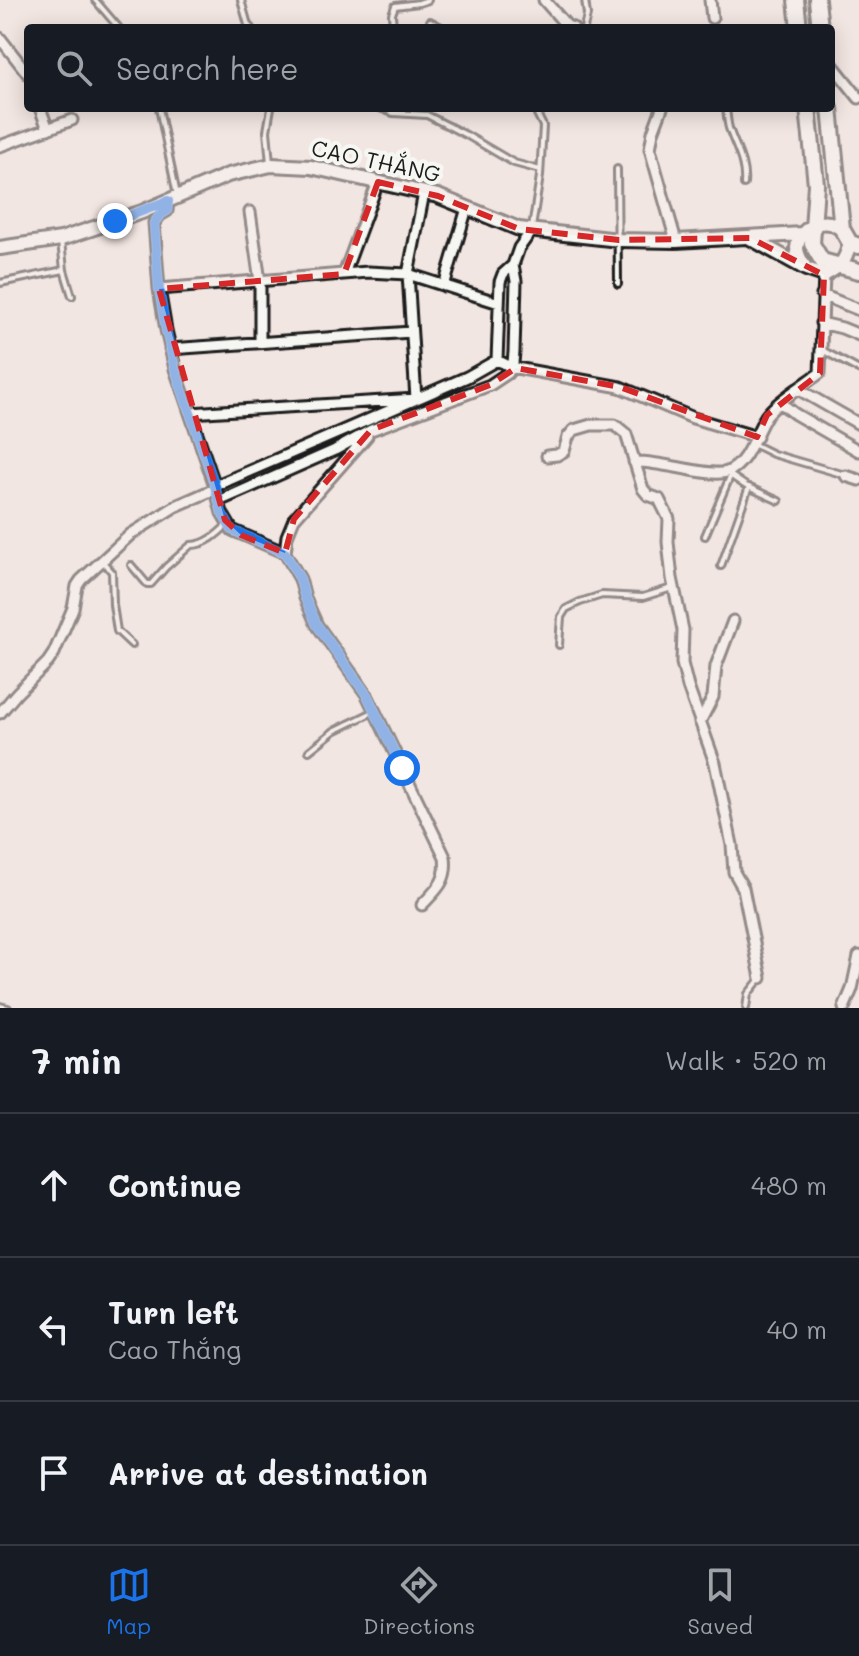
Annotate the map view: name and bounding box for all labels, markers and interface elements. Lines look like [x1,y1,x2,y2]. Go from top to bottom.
search box [24,24,835,112]
icon: search [52,46,96,90]
text: Search here [116,48,299,88]
street label: CAO THẮNG [309,133,443,188]
route end [97,203,133,239]
route start [384,750,420,786]
text: 7 min [32,1038,121,1083]
text: Walk · 520 m [665,1043,827,1077]
icon: ahead [32,1163,76,1207]
text: Continue [108,1165,241,1205]
text: 480 m [751,1168,827,1202]
text: Turn left [108,1292,239,1332]
icon: left [32,1307,76,1351]
text: 40 m [767,1312,827,1346]
text: Cao Thắng [108,1332,241,1366]
icon: arrive [32,1451,76,1495]
text: Arrive at destination [108,1453,428,1493]
tab: Map [106,1563,151,1640]
tab: Directions [363,1563,475,1640]
tab: Saved [688,1563,753,1640]

